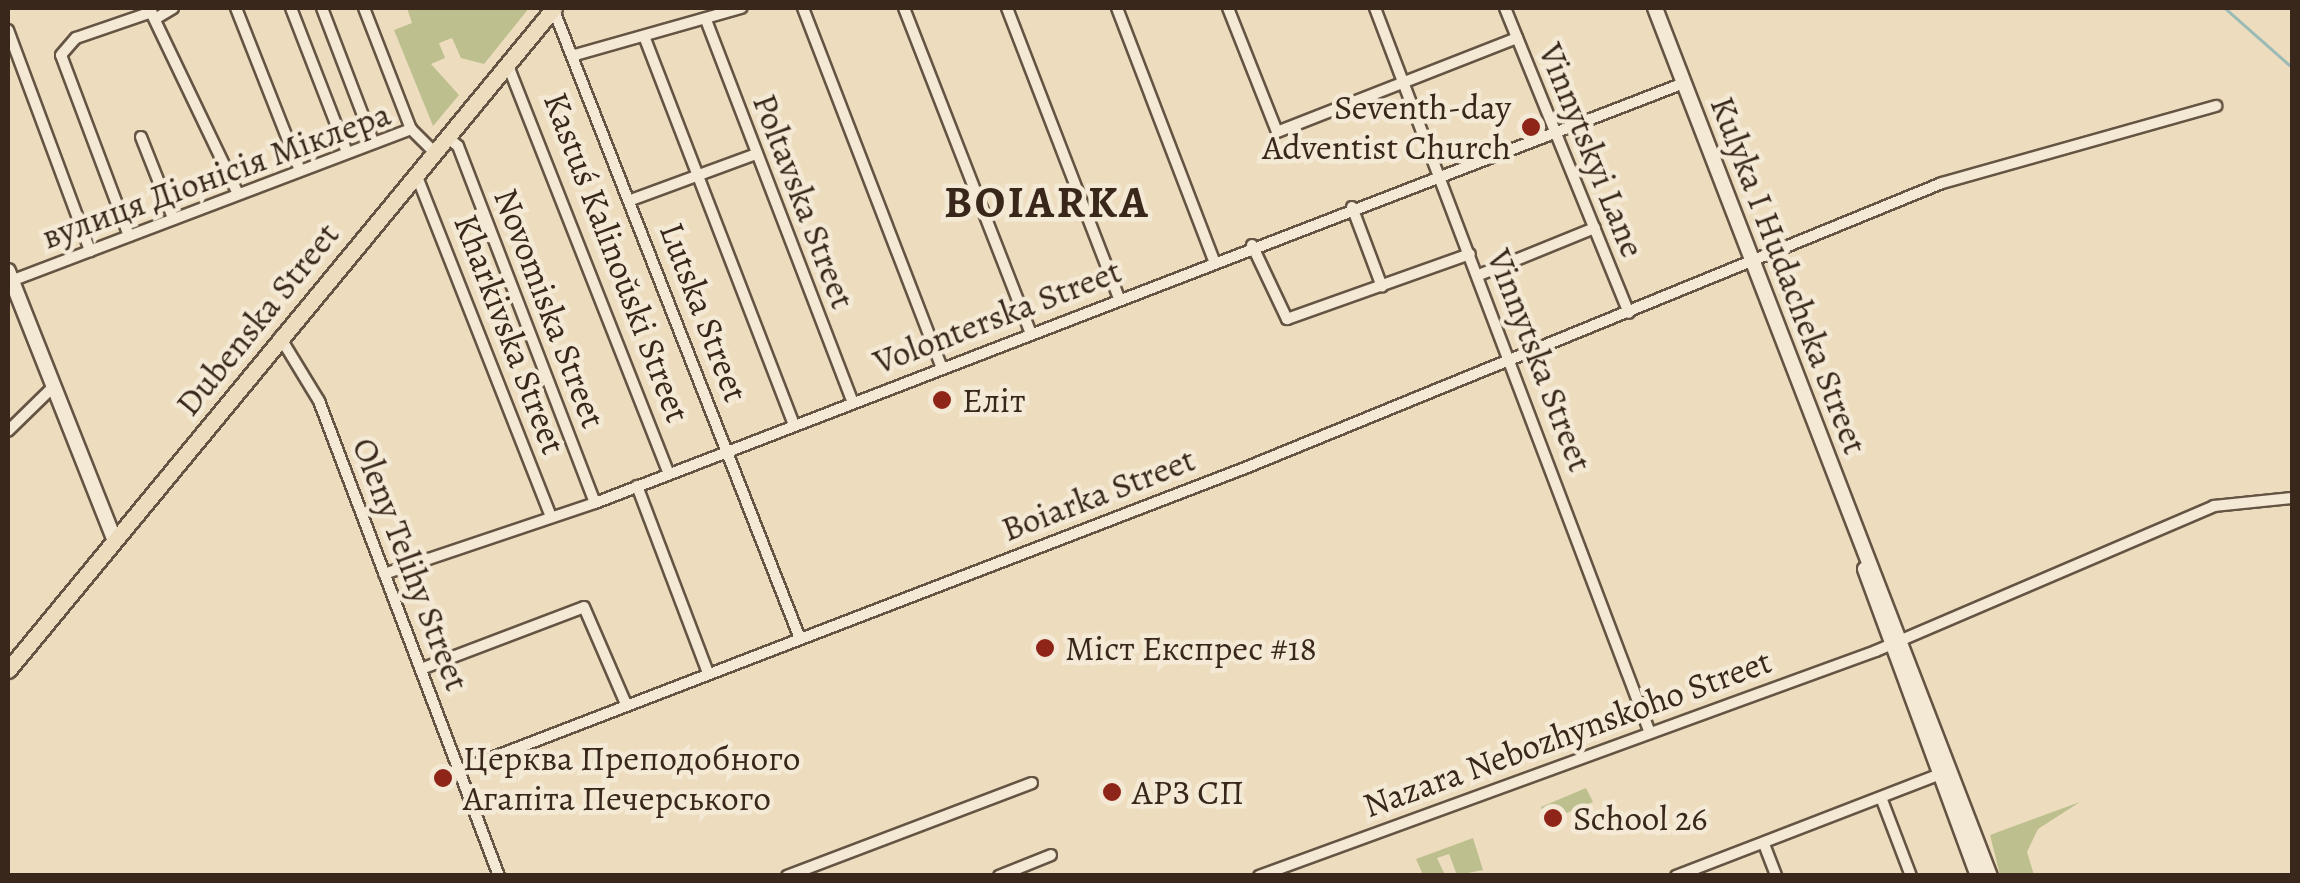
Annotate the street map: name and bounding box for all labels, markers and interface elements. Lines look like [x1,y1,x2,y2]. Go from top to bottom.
street label: Vinnytskyi Lane [1530,37,1654,263]
street label: Kastuś Kalinoŭski Street [535,86,699,428]
place label: Seventh-day Adventist Church [1262,86,1511,168]
street label: Poltavska Street [744,88,864,314]
street label: Kulyka I Hudacheka Street [1701,90,1877,460]
street label: вулиця Діонісія Міклера [36,92,396,258]
marker: Seventh-day Adventist Church [1520,116,1542,138]
district label: BOIARKA [944,176,1150,230]
street label: Novomiska Street [485,182,615,434]
street label: Kharkivska Street [445,208,575,460]
street label: Dubenska Street [166,214,348,424]
street label: Lutska Street [651,217,757,407]
street label: Vinnytska Street [1478,243,1602,477]
street label: Volonterska Street [867,249,1127,383]
place label: Еліт [962,379,1025,421]
marker: Еліт [931,389,953,411]
street label: Oleny Telihy Street [344,432,478,696]
street label: Boiarka Street [995,438,1201,550]
place label: Міст Експрес #18 [1065,627,1317,669]
marker: Міст Експрес #18 [1034,637,1056,659]
street label: Nazara Nebozhynskoho Street [1357,640,1777,826]
place label: Церква Преподобного Агапіта Печерського [463,737,801,819]
marker: Церква Преподобного Агапіта Печерського [432,767,454,789]
place label: АРЗ СП [1132,771,1244,813]
marker: АРЗ СП [1101,781,1123,803]
place label: School 26 [1573,797,1708,839]
marker: School 26 [1542,807,1564,829]

